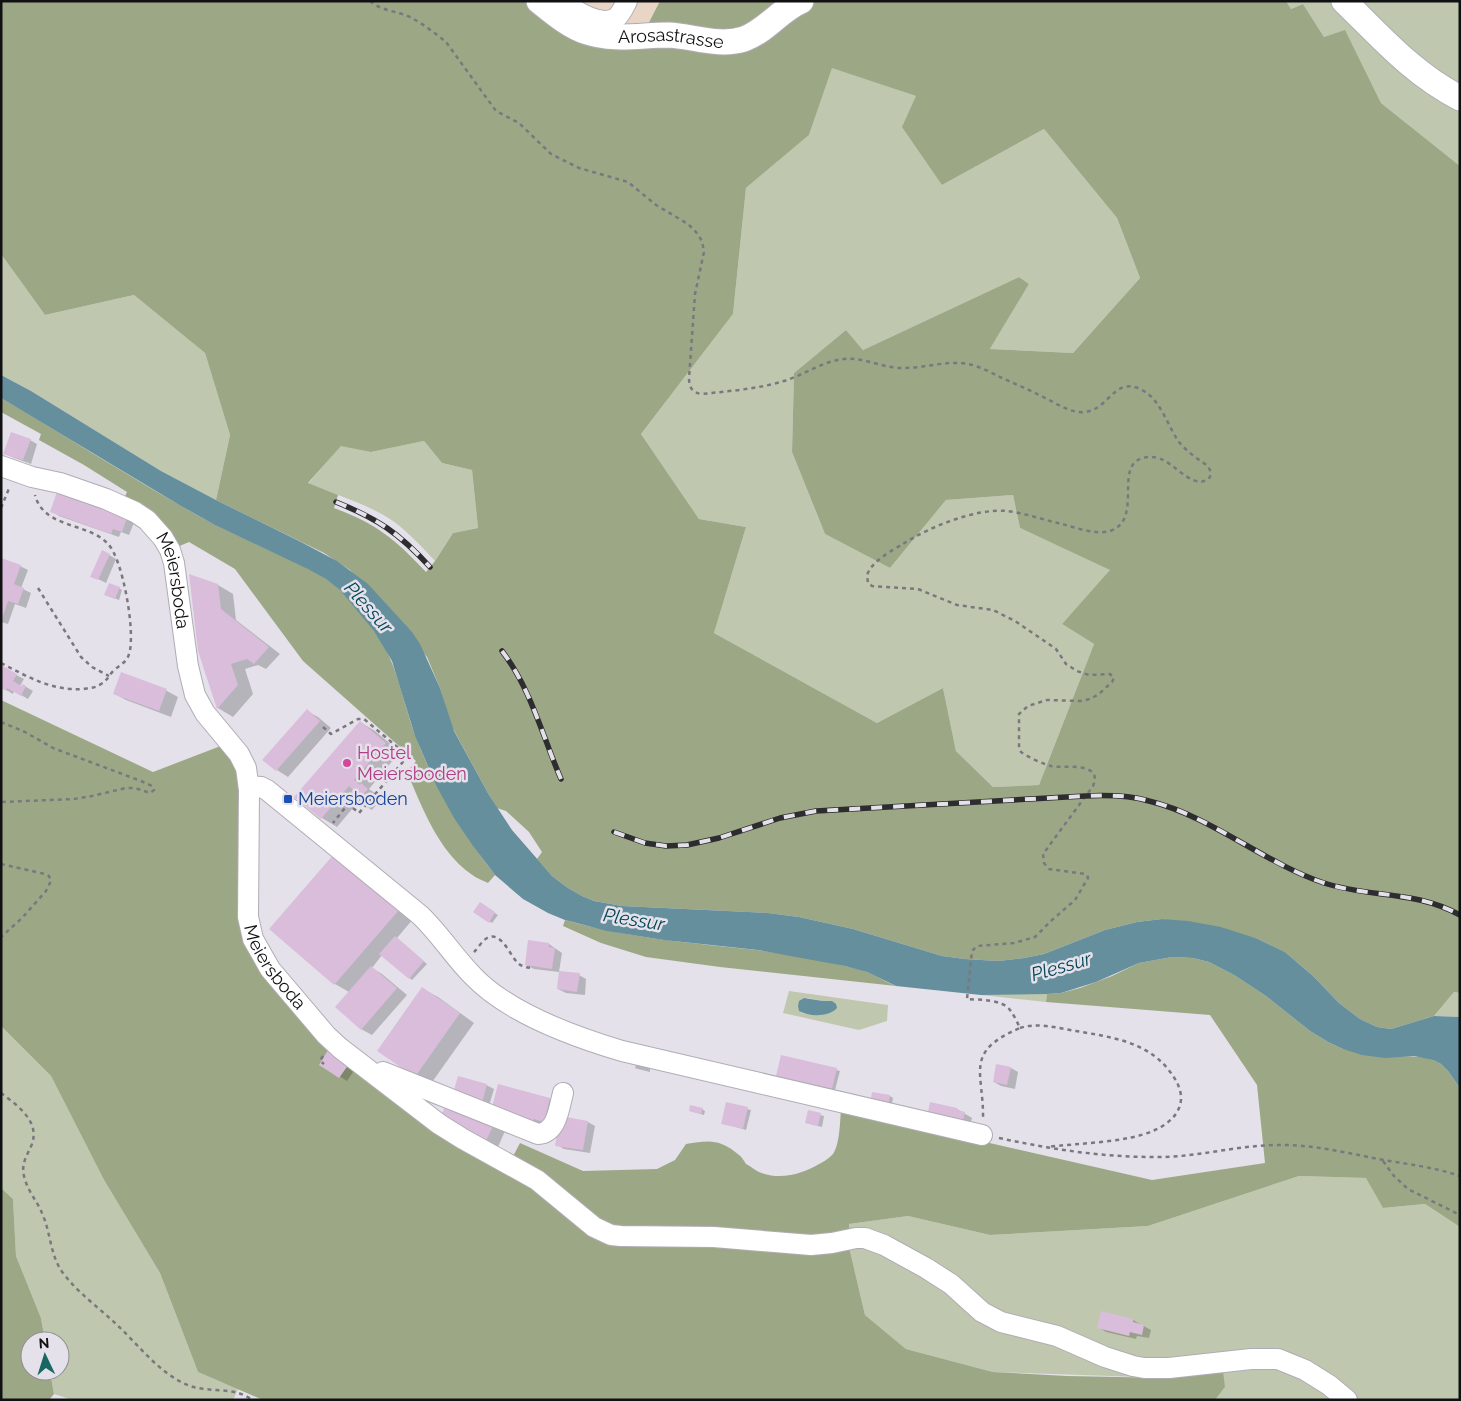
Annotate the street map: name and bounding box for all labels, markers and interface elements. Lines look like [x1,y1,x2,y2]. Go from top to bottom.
street label: Arosastrasse [618,24,725,52]
street label: Meiersboda [152,528,194,630]
water label: Plessur [340,577,399,638]
place label: Hostel Meiersboden [357,742,467,784]
marker: Hostel Meiersboden [341,757,353,769]
place label: Meiersboden [298,788,408,809]
marker: Meiersboden [282,793,294,805]
water label: Plessur [602,903,668,935]
street label: Meiersboda [240,923,311,1013]
water label: Plessur [1028,947,1095,985]
north arrow [20,1331,70,1381]
text: N [38,1335,50,1351]

